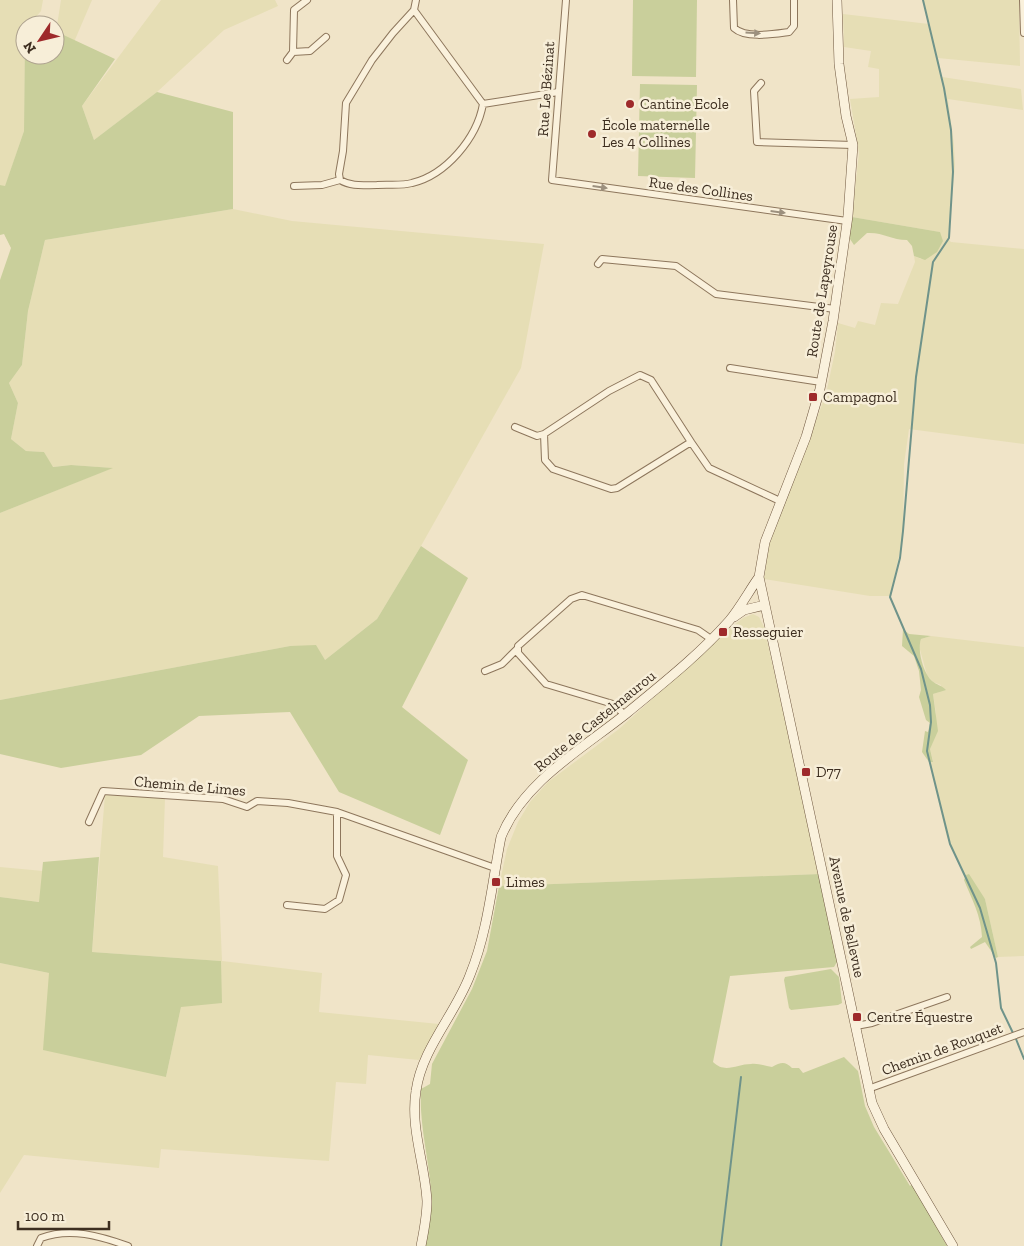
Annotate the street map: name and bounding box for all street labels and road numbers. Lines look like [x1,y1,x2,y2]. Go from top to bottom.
street label: Rue Le Bézinat [534,40,558,137]
street label: Rue des Collines [648,173,754,205]
street label: Route de Lapeyrouse [803,223,841,359]
street label: Route de Castelmaurou [531,666,660,776]
street label: Chemin de Limes [133,772,247,800]
street label: Avenue de Bellevue [825,855,869,979]
street label: Chemin de Rouquet [879,1019,1005,1079]

